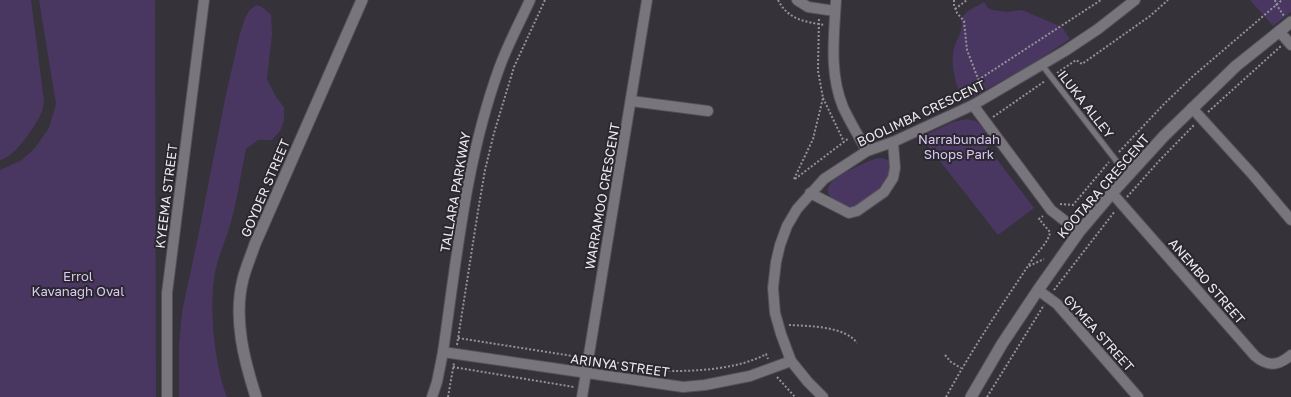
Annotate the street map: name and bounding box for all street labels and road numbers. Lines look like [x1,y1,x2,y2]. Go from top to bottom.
street label: ILUKA ALLEY [1055,67,1118,142]
street label: BOOLIMBA CRESCENT [854,76,988,150]
street label: WARRAMOO CRESCENT [581,121,623,271]
street label: TALLARA PARKWAY [437,130,474,253]
street label: KOOTARA CRESCENT [1053,131,1153,241]
street label: GOYDER STREET [237,137,293,239]
street label: KYEEMA STREET [152,143,180,249]
street label: ANEMBO STREET [1165,235,1249,327]
street label: GYMEA STREET [1060,291,1138,375]
street label: ARINYA STREET [570,350,670,380]

